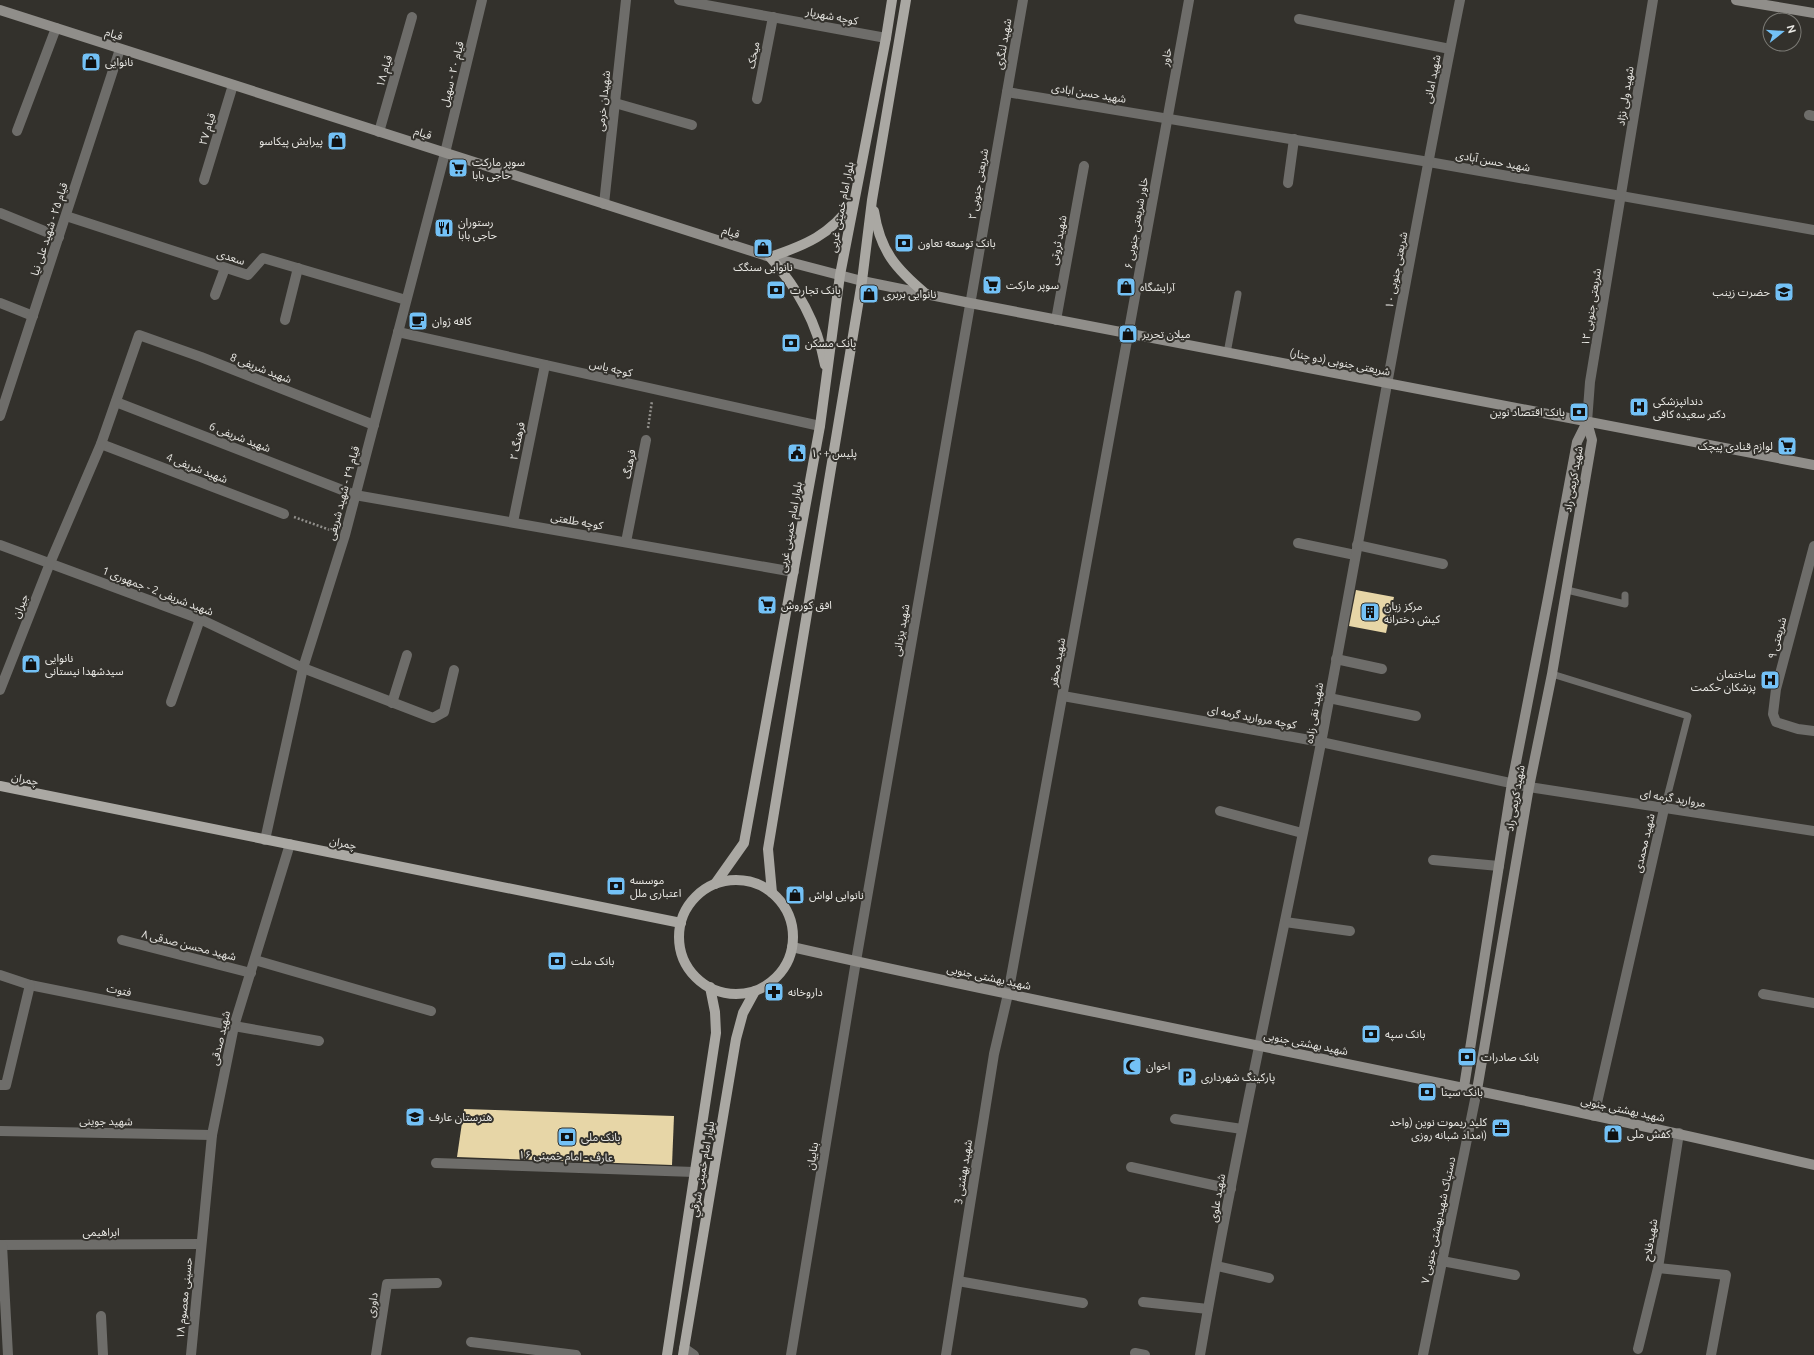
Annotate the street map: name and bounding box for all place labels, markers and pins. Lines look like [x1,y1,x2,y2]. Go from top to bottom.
shop icon: نانوایی [80,51,102,73]
place label: نانوایی [105,56,133,69]
shop icon: پیرایش پیکاسو [326,130,348,152]
place label: پیرایش پیکاسو [259,135,323,149]
place label: سوپر مارکت حاجی بابا [472,156,525,182]
supermarket icon: سوپر مارکت حاجی بابا [447,157,469,179]
place label: رستوران حاجی بابا [458,216,498,242]
restaurant icon: رستوران حاجی بابا [433,217,455,239]
bank icon: بانک توسعه تعاون [893,232,915,254]
shop icon: نانوایی سنگک [752,237,774,259]
place label: بانک توسعه تعاون [918,237,996,250]
place label: نانوایی سنگک [733,261,793,274]
supermarket icon: سوپر مارکت [981,274,1003,296]
shop icon: آرایشگاه [1115,276,1137,298]
bank icon: بانک تجارت [765,279,787,301]
place label: سوپر مارکت [1006,279,1059,293]
place label: آرایشگاه [1140,281,1176,294]
school or university icon: حضرت زینب [1773,281,1795,303]
shop icon: نانوایی بربری [858,283,880,305]
place label: بانک تجارت [790,284,841,297]
place label: حضرت زینب [1712,286,1771,299]
place label: نانوایی بربری [883,288,937,301]
cafe icon: کافه ژوان [407,310,429,332]
place label: کافه ژوان [432,315,472,328]
shop icon: میلان تحریر [1117,323,1139,345]
place label: میلان تحریر [1141,328,1191,341]
bank icon: بانک مسکن [780,332,802,354]
place label: بانک مسکن [805,337,856,350]
place label: دندانپزشکی دکتر سعیده کافی [1653,395,1726,421]
hospital icon: دندانپزشکی دکتر سعیده کافی [1628,396,1650,418]
bank icon: بانک اقتصاد نوین [1568,401,1590,423]
place label: بانک اقتصاد نوین [1490,406,1565,419]
supermarket icon: لوازم قنادی پیچک [1776,435,1798,457]
place label: لوازم قنادی پیچک [1698,440,1773,454]
public building icon: پلیس +۱۰ [786,442,808,464]
place label: پلیس +۱۰ [811,447,857,461]
supermarket icon: افق کوروش [756,594,778,616]
place label: افق کوروش [781,599,832,612]
place label: مرکز زبان کیش دخترانه [1384,600,1440,626]
building icon: مرکز زبان کیش دخترانه [1359,601,1381,623]
place label: نانوایی سیدشهدا نیستانی [45,652,124,678]
shop icon: نانوایی سیدشهدا نیستانی [20,653,42,675]
place label: ساختمان پزشکان حکمت [1691,668,1756,695]
hospital icon: ساختمان پزشکان حکمت [1759,669,1781,691]
place label: موسسه اعتباری ملل [630,874,681,900]
bank icon: موسسه اعتباری ملل [605,875,627,897]
shop icon: نانوایی لواش [784,884,806,906]
place label: نانوایی لواش [809,889,864,902]
bank icon: بانک ملت [546,950,568,972]
place label: بانک ملت [571,955,615,968]
pharmacy icon: داروخانه [763,981,785,1003]
place label: داروخانه [788,986,823,999]
bank icon: بانک سپه [1360,1023,1382,1045]
place label: بانک سپه [1385,1028,1425,1042]
bank icon: بانک صادرات [1456,1046,1478,1068]
place label: بانک صادرات [1481,1051,1539,1064]
mosque icon: اخوان [1121,1055,1143,1077]
place label: اخوان [1146,1060,1170,1073]
parking icon: پارکینگ شهرداری [1176,1066,1198,1088]
place label: پارکینگ شهرداری [1201,1071,1275,1085]
bank icon: بانک سینا [1416,1081,1438,1103]
place label: بانک سینا [1441,1086,1483,1099]
school or university icon: هنرستان عارف [404,1106,426,1128]
place label: هنرستان عارف [429,1111,492,1124]
place label: کلید ریموت نوین (واحد امداد شبانه روزی) [1389,1116,1487,1142]
office icon: کلید ریموت نوین (واحد امداد شبانه روزی) [1490,1117,1512,1139]
shop icon: کفش ملی [1602,1123,1624,1145]
bank icon: بانک ملی [556,1126,578,1148]
place label: کفش ملی [1627,1128,1671,1141]
place label: بانک ملی [581,1131,621,1144]

